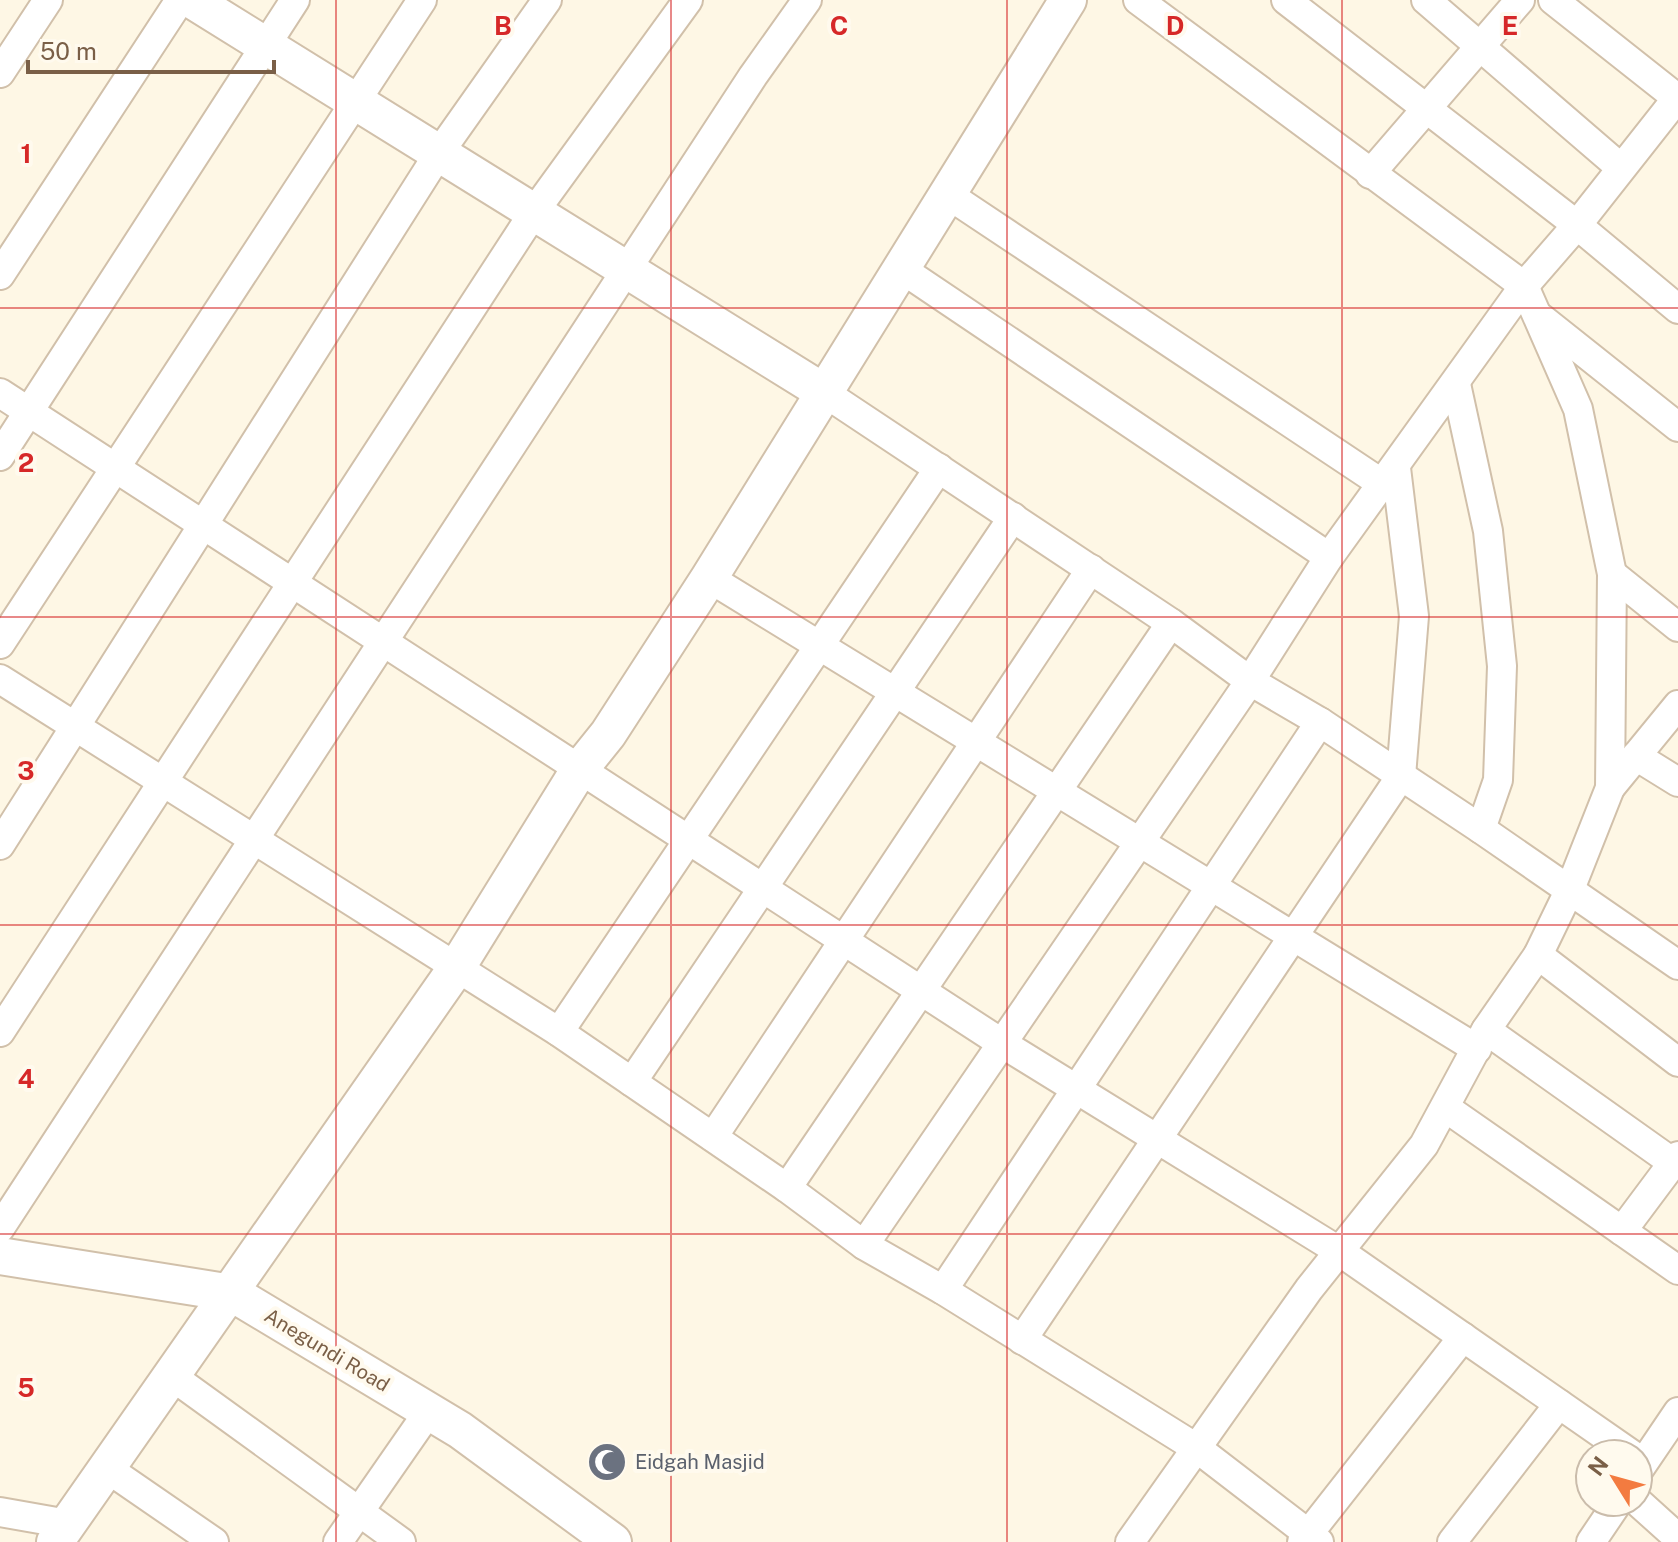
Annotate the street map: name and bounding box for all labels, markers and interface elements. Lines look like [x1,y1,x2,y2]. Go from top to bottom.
text: B [494,10,512,41]
text: C [830,10,848,41]
text: D [1166,10,1184,41]
text: E [1502,10,1518,41]
scale bar [28,24,274,74]
text: 50 m [40,37,97,65]
text: 1 [20,138,32,169]
text: 2 [18,447,34,478]
text: 3 [17,755,35,786]
text: 4 [17,1063,35,1094]
street label: Anegundi Road [260,1303,394,1397]
text: 5 [17,1372,35,1403]
north arrow [1574,1438,1654,1518]
mosque icon: Eidgah Masjid [586,1441,628,1483]
place label: Eidgah Masjid [635,1450,765,1474]
text: N [1582,1451,1614,1481]

